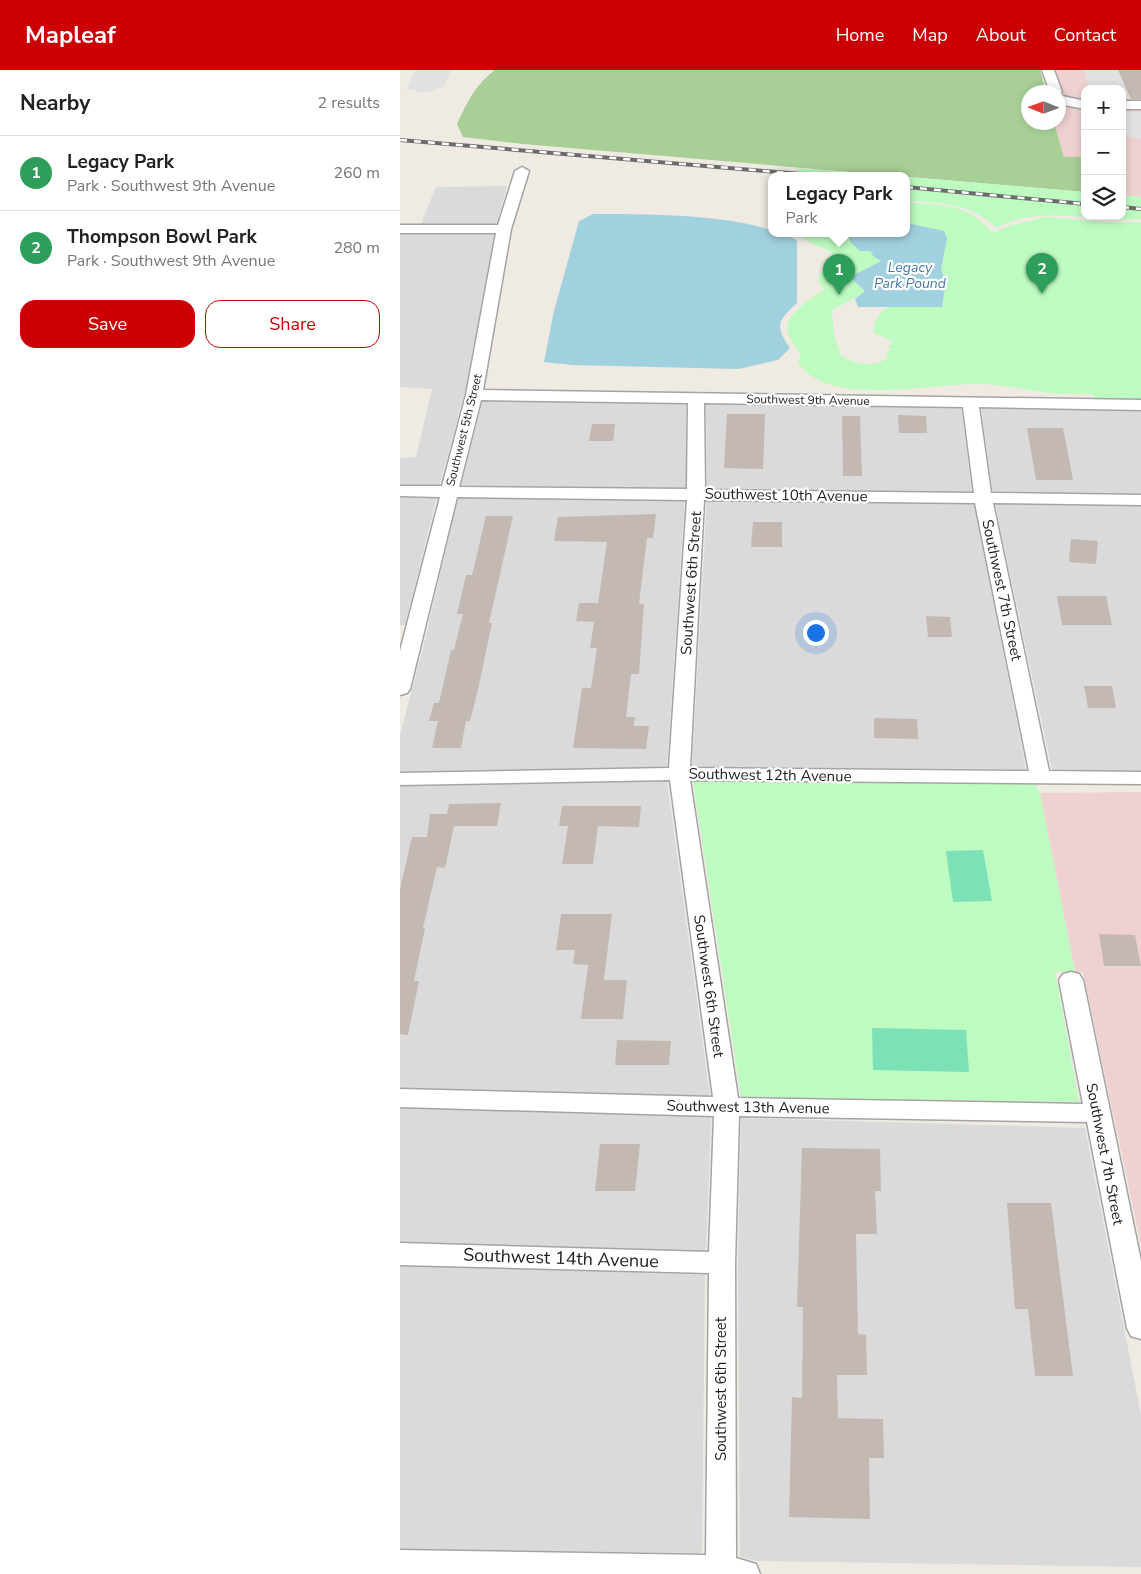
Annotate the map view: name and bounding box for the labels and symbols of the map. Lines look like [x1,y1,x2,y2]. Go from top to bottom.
north arrow [1021,85,1066,130]
pin: 2 [1026,253,1058,294]
pin: 1 [823,254,855,295]
water label: Legacy Park Pound [874,258,947,293]
street label: Southwest 5th Street [442,371,486,488]
street label: Southwest 9th Avenue [746,391,870,409]
street label: Southwest 10th Avenue [704,484,868,506]
street label: Southwest 6th Street [676,510,706,656]
street label: Southwest 7th Street [977,518,1027,663]
your location [803,620,829,646]
street label: Southwest 12th Avenue [688,764,852,786]
street label: Southwest 6th Street [689,913,729,1059]
street label: Southwest 7th Street [1081,1081,1129,1227]
street label: Southwest 13th Avenue [666,1096,830,1118]
street label: Southwest 14th Avenue [463,1243,659,1273]
street label: Southwest 6th Street [711,1316,731,1461]

